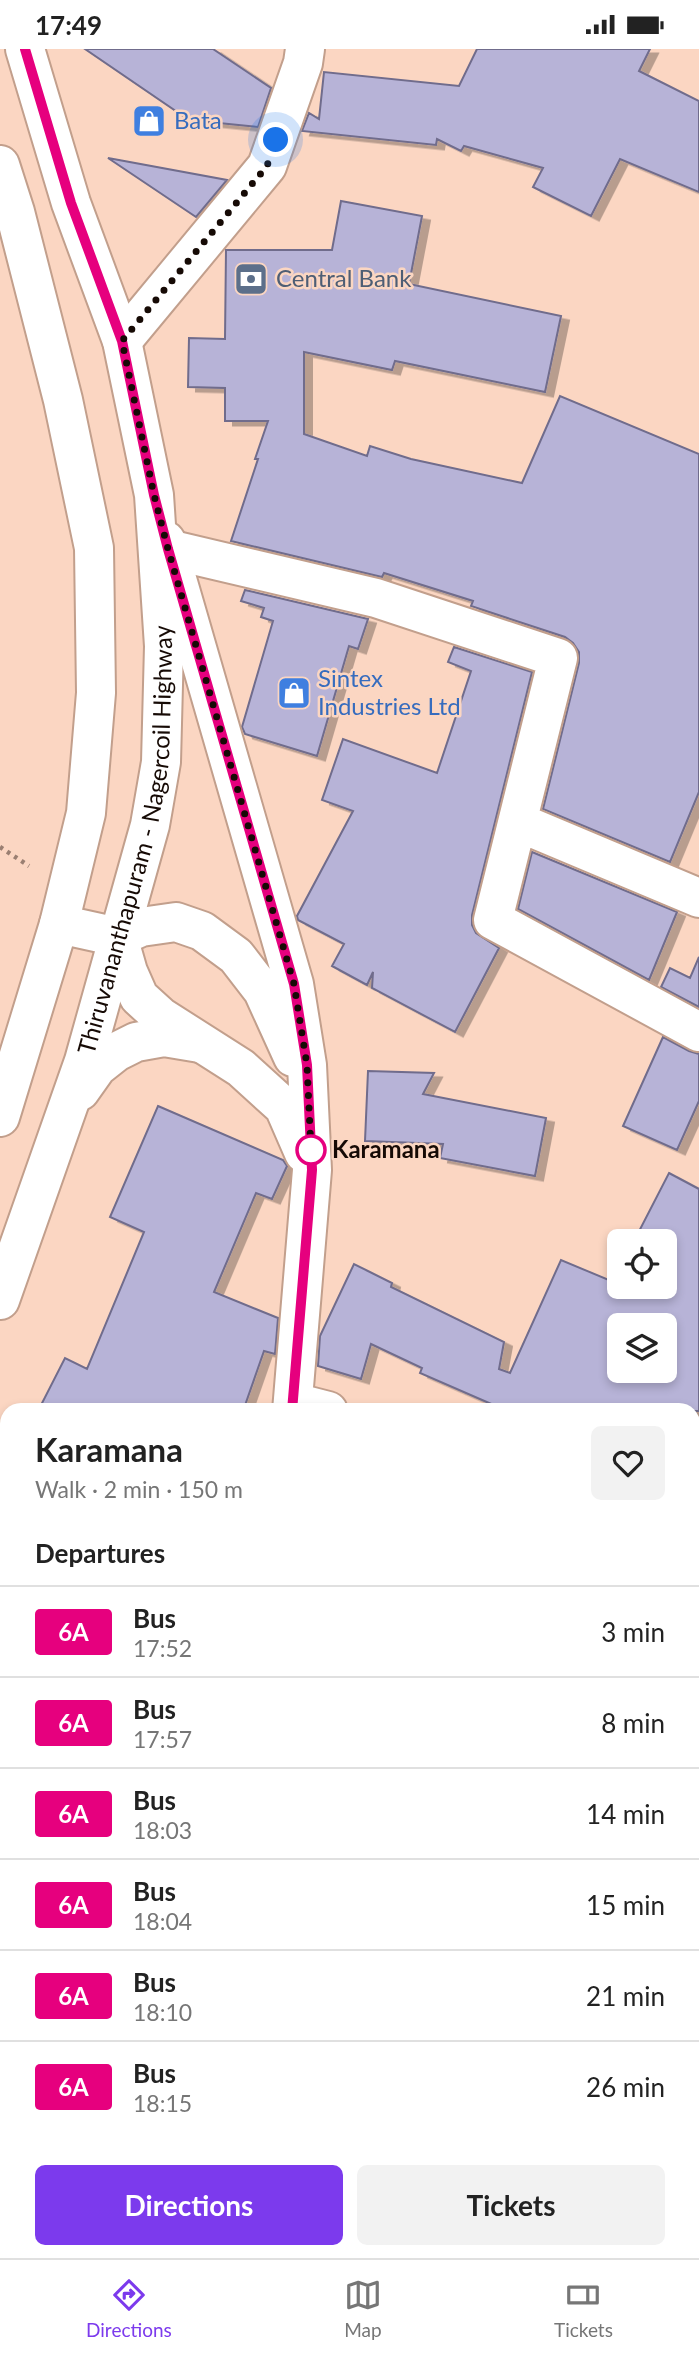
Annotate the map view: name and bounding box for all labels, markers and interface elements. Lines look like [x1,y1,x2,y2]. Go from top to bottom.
text: 17:49 [35,9,102,41]
shop icon: Bata [130,102,168,140]
place label: Bata [174,105,222,134]
your location [258,122,293,157]
bank icon: Central Bank [232,260,270,298]
place label: Central Bank [276,263,412,292]
street label: Thiruvananthapuram - Nagercoil Highway [71,624,177,1057]
place label: Sintex Industries Ltd [318,663,461,720]
shop icon: Sintex Industries Ltd [275,674,313,712]
place label: Karamana [332,1134,440,1163]
marker: Karamana [296,1135,326,1165]
map controls [607,1229,677,1383]
button: locate [607,1229,677,1299]
button: layers [607,1313,677,1383]
button: heart [591,1426,665,1500]
text: Karamana [35,1429,183,1469]
text: Walk · 2 min · 150 m [35,1475,243,1503]
text: Departures [35,1537,165,1569]
text: Bus [133,1602,176,1634]
text: 3 min [601,1616,665,1648]
text: 6A [58,1617,89,1646]
text: 17:52 [133,1634,192,1662]
text: Bus [133,1693,176,1725]
text: 8 min [601,1707,665,1739]
text: 6A [58,1708,89,1737]
text: 17:57 [133,1725,192,1753]
text: Bus [133,1784,176,1816]
text: 14 min [586,1798,665,1830]
text: 6A [58,1799,89,1828]
text: 18:03 [133,1816,192,1844]
text: Bus [133,1875,176,1907]
text: 15 min [586,1889,665,1921]
text: 6A [58,1890,89,1919]
text: 18:04 [133,1907,192,1935]
text: Bus [133,1966,176,1998]
text: 21 min [586,1980,665,2012]
text: 6A [58,1981,89,2010]
text: 18:10 [133,1998,192,2026]
text: Bus [133,2057,176,2089]
text: 26 min [586,2071,665,2103]
text: 6A [58,2072,89,2101]
text: 18:15 [133,2089,192,2117]
button: Directions [35,2165,343,2245]
button: Tickets [357,2165,665,2245]
tab: Directions [86,2276,172,2341]
tab: Map [344,2276,382,2341]
tab: Tickets [554,2276,613,2341]

